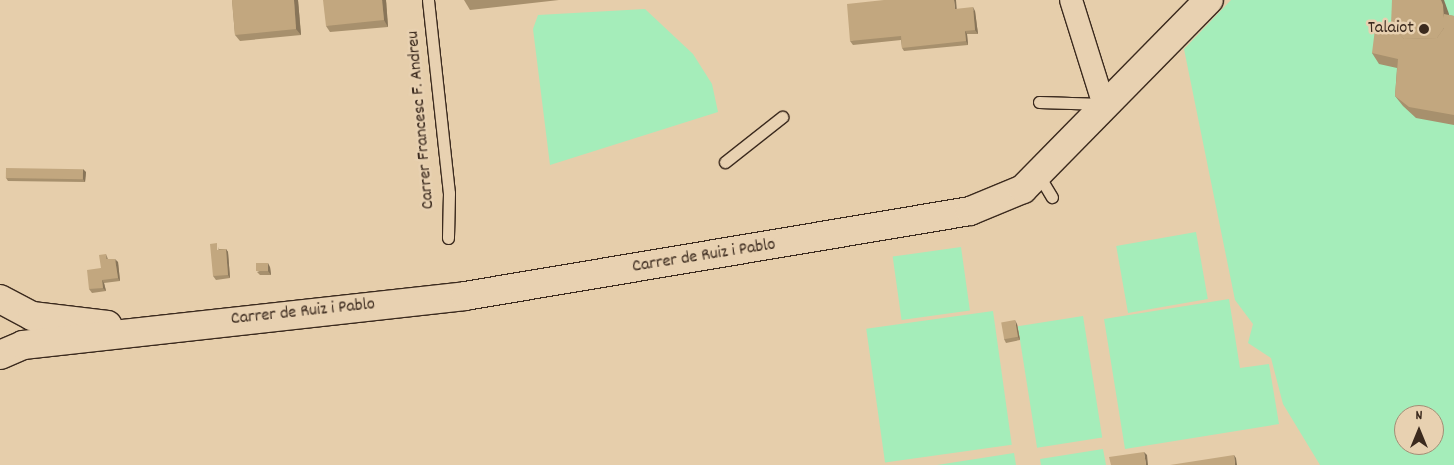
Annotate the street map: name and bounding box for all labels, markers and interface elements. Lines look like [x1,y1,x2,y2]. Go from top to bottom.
place label: Talaiot [1368,18,1414,40]
marker: Talaiot [1418,23,1430,35]
street label: Carrer Francesc F. Andreu [403,30,441,210]
street label: Carrer de Ruiz i Pablo [631,235,777,279]
street label: Carrer de Ruiz i Pablo [230,295,376,331]
north arrow [1394,405,1444,455]
text: N [1416,406,1422,426]

